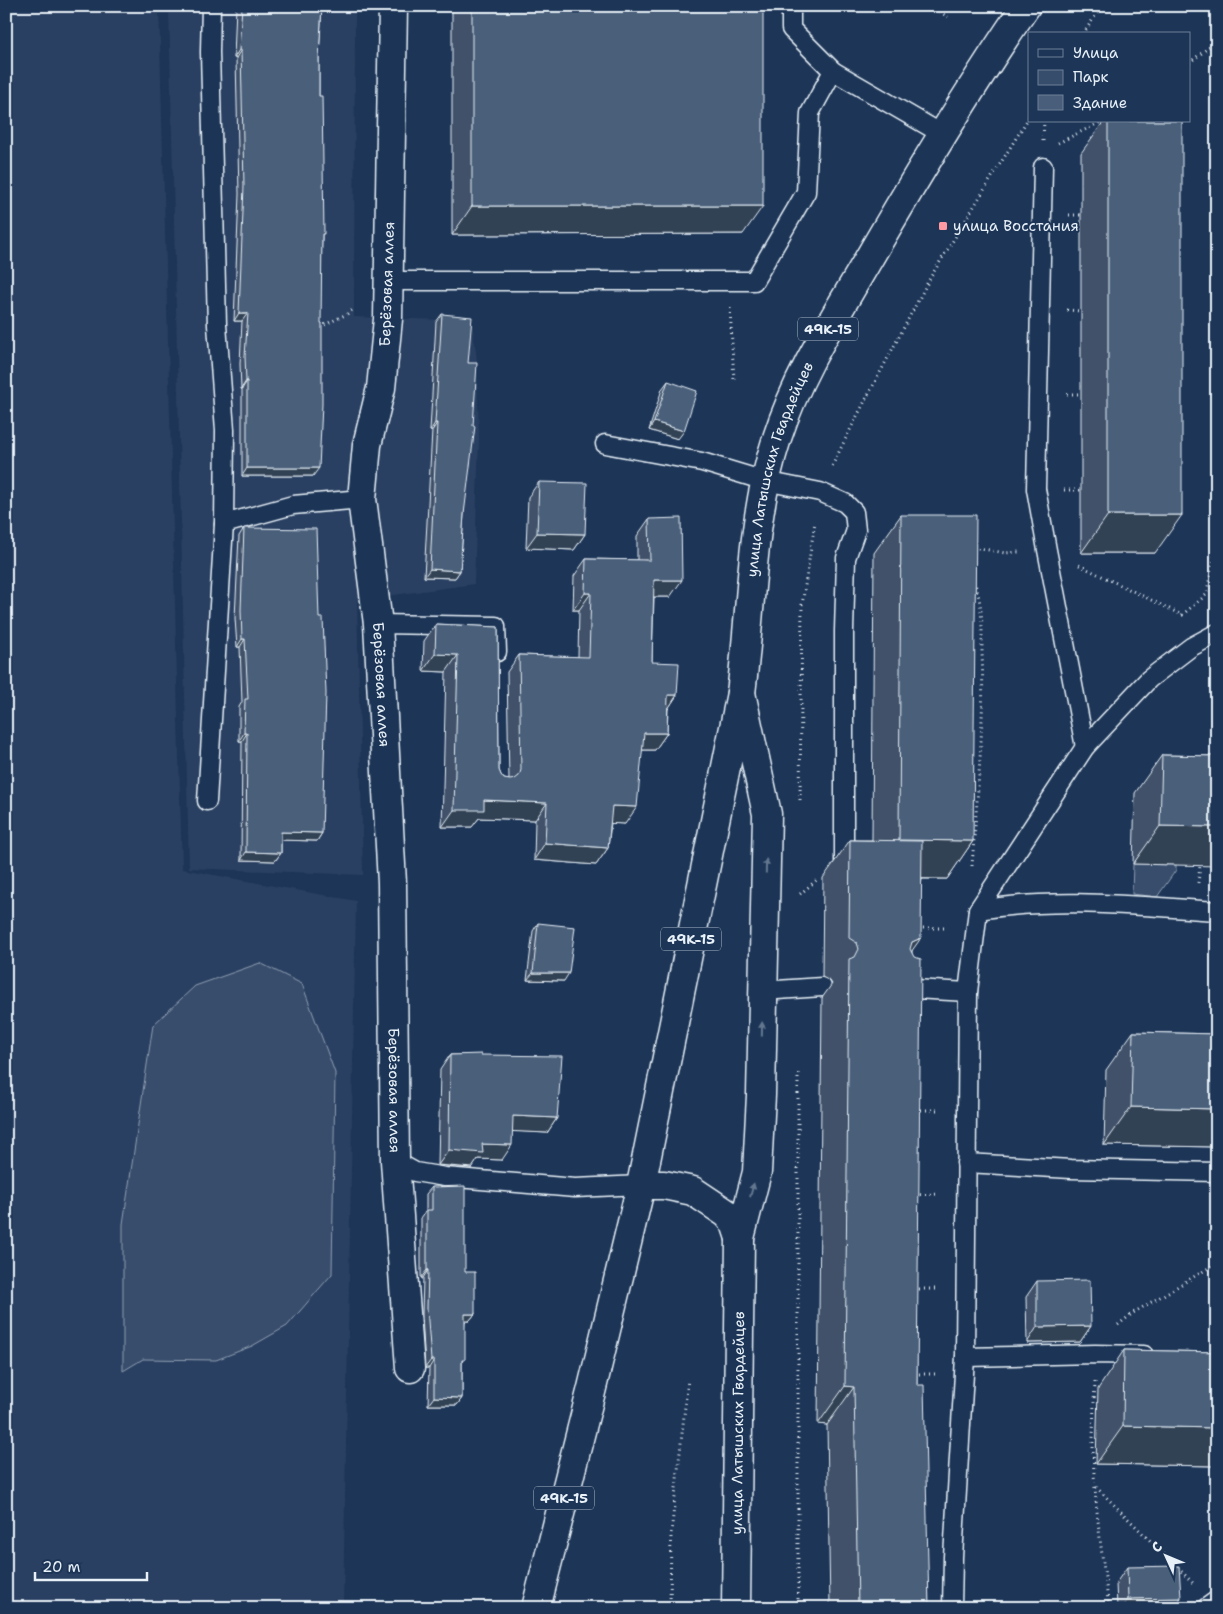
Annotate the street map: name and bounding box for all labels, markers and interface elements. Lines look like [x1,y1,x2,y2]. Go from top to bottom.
legend [1028,32,1190,122]
text: Улица [1073,43,1119,63]
text: Парк [1073,67,1109,87]
text: Здание [1073,93,1127,113]
place label: улица Восстания [953,216,1079,236]
marker: улица Восстания [937,220,949,232]
street label: Берёзовая аллея [375,221,399,347]
road number: 49К-15 [798,318,858,340]
street label: улица Латышских Гвардейцев [742,358,818,578]
street label: Берёзовая аллея [368,622,395,748]
one-way arrow [762,858,770,874]
road number: 49К-15 [661,928,721,951]
one-way arrow [758,1020,766,1036]
street label: Берёзовая аллея [384,1028,405,1153]
one-way arrow [749,1183,757,1198]
street label: улица Латышских Гвардейцев [727,1311,749,1535]
road number: 49К-15 [534,1486,594,1510]
north arrow [1140,1532,1190,1582]
text: С [1147,1538,1166,1556]
scale bar [35,1549,148,1581]
text: 20 m [42,1557,81,1577]

